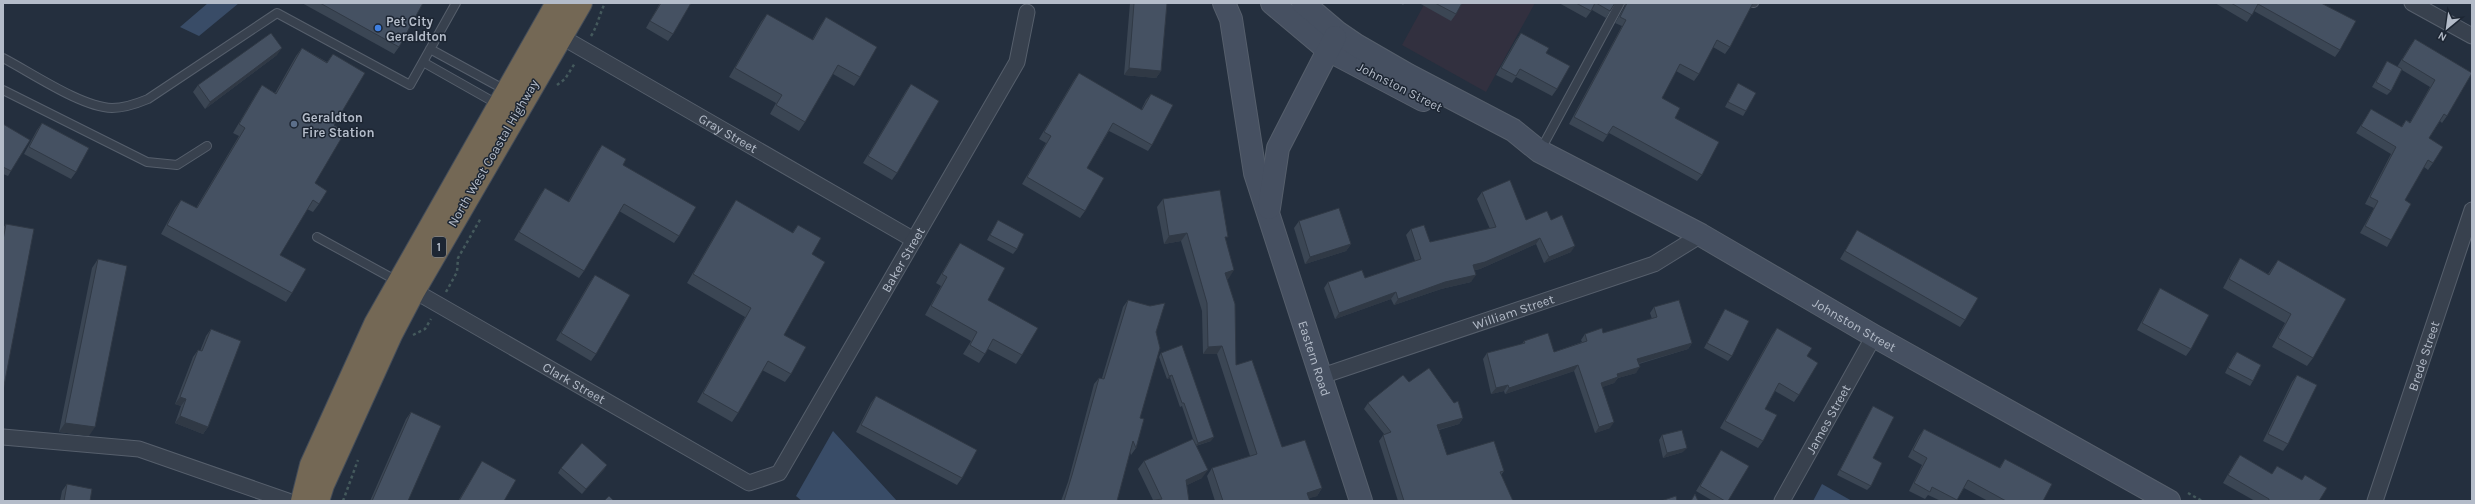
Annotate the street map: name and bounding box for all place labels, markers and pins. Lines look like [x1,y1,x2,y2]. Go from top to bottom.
place label: Pet City Geraldton [386,14,447,44]
marker: Pet City Geraldton [373,23,383,33]
place label: Geraldton Fire Station [302,110,375,140]
marker: Geraldton Fire Station [289,119,299,129]

